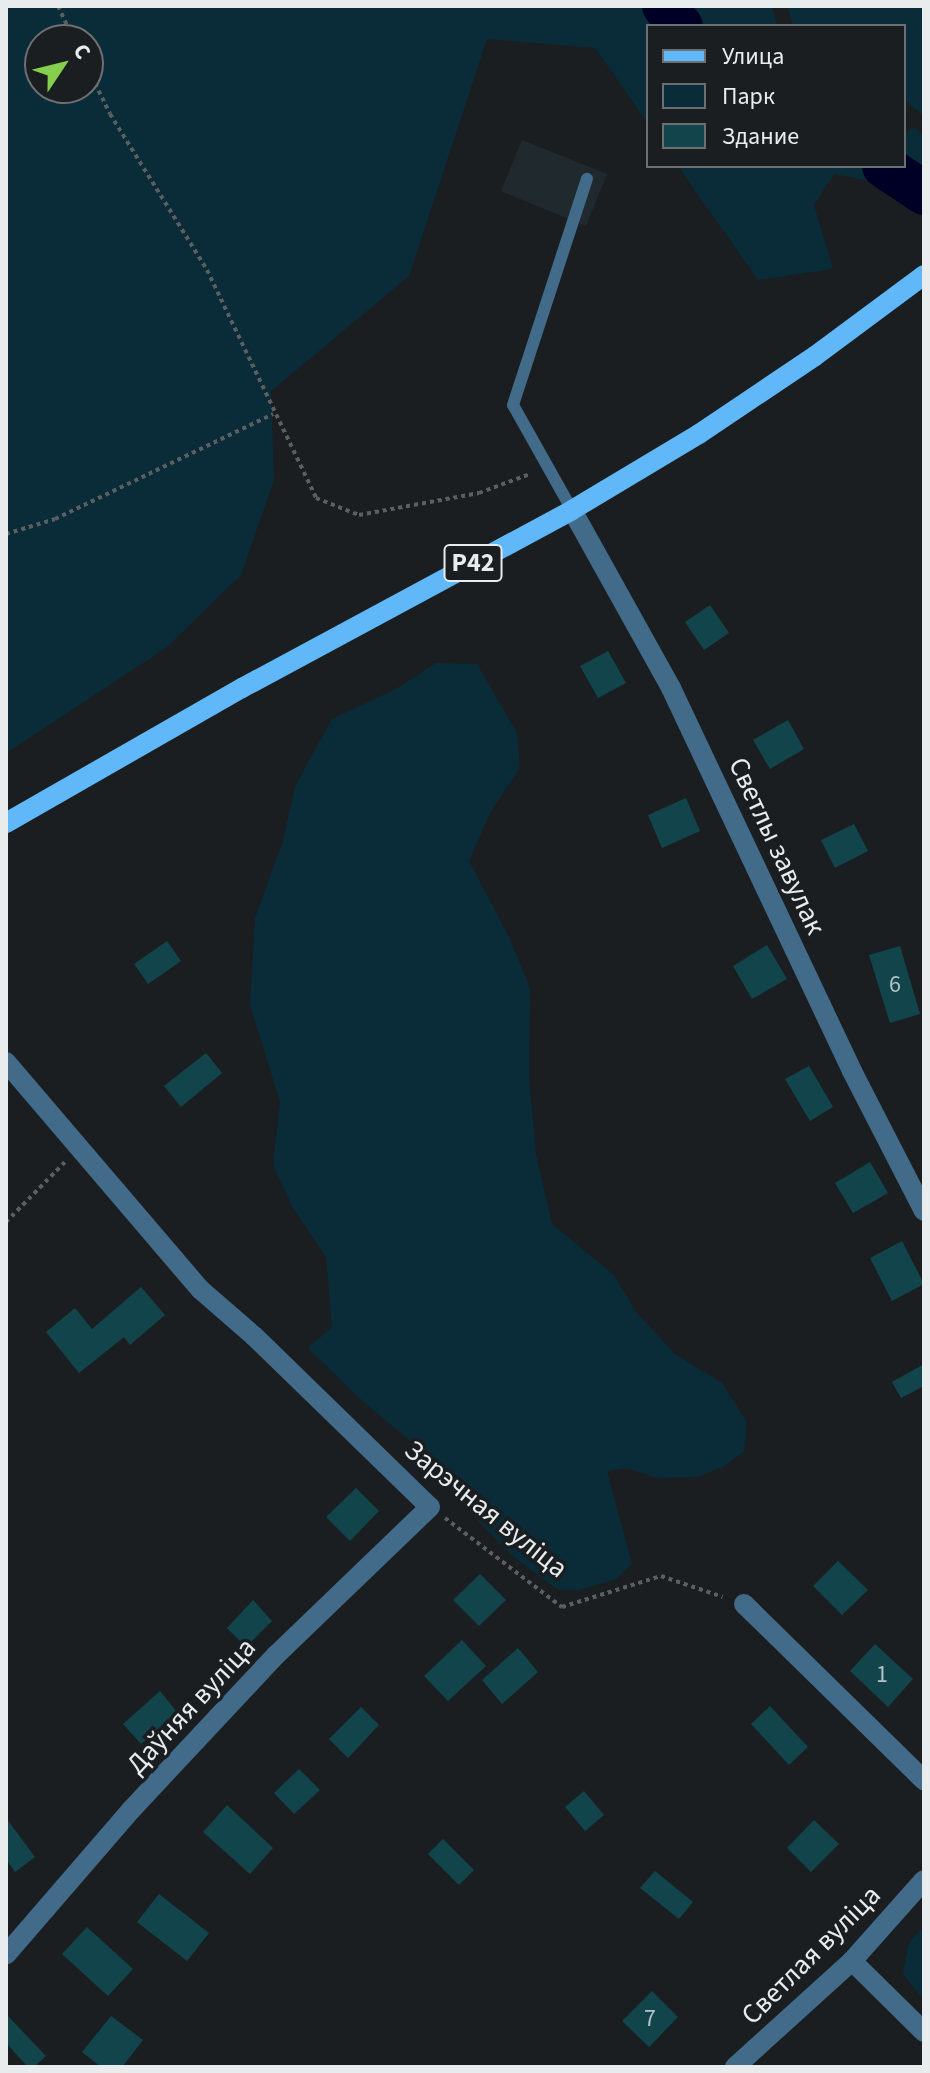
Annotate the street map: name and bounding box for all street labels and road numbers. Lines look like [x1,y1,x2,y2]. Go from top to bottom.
road number: Р42 [443,541,503,585]
street label: Светлы завулак [721,752,833,940]
street label: Зарэчная вуліца [398,1433,574,1585]
street label: Даўняя вуліца [119,1631,263,1781]
street label: Светлая вуліца [734,1878,888,2032]

